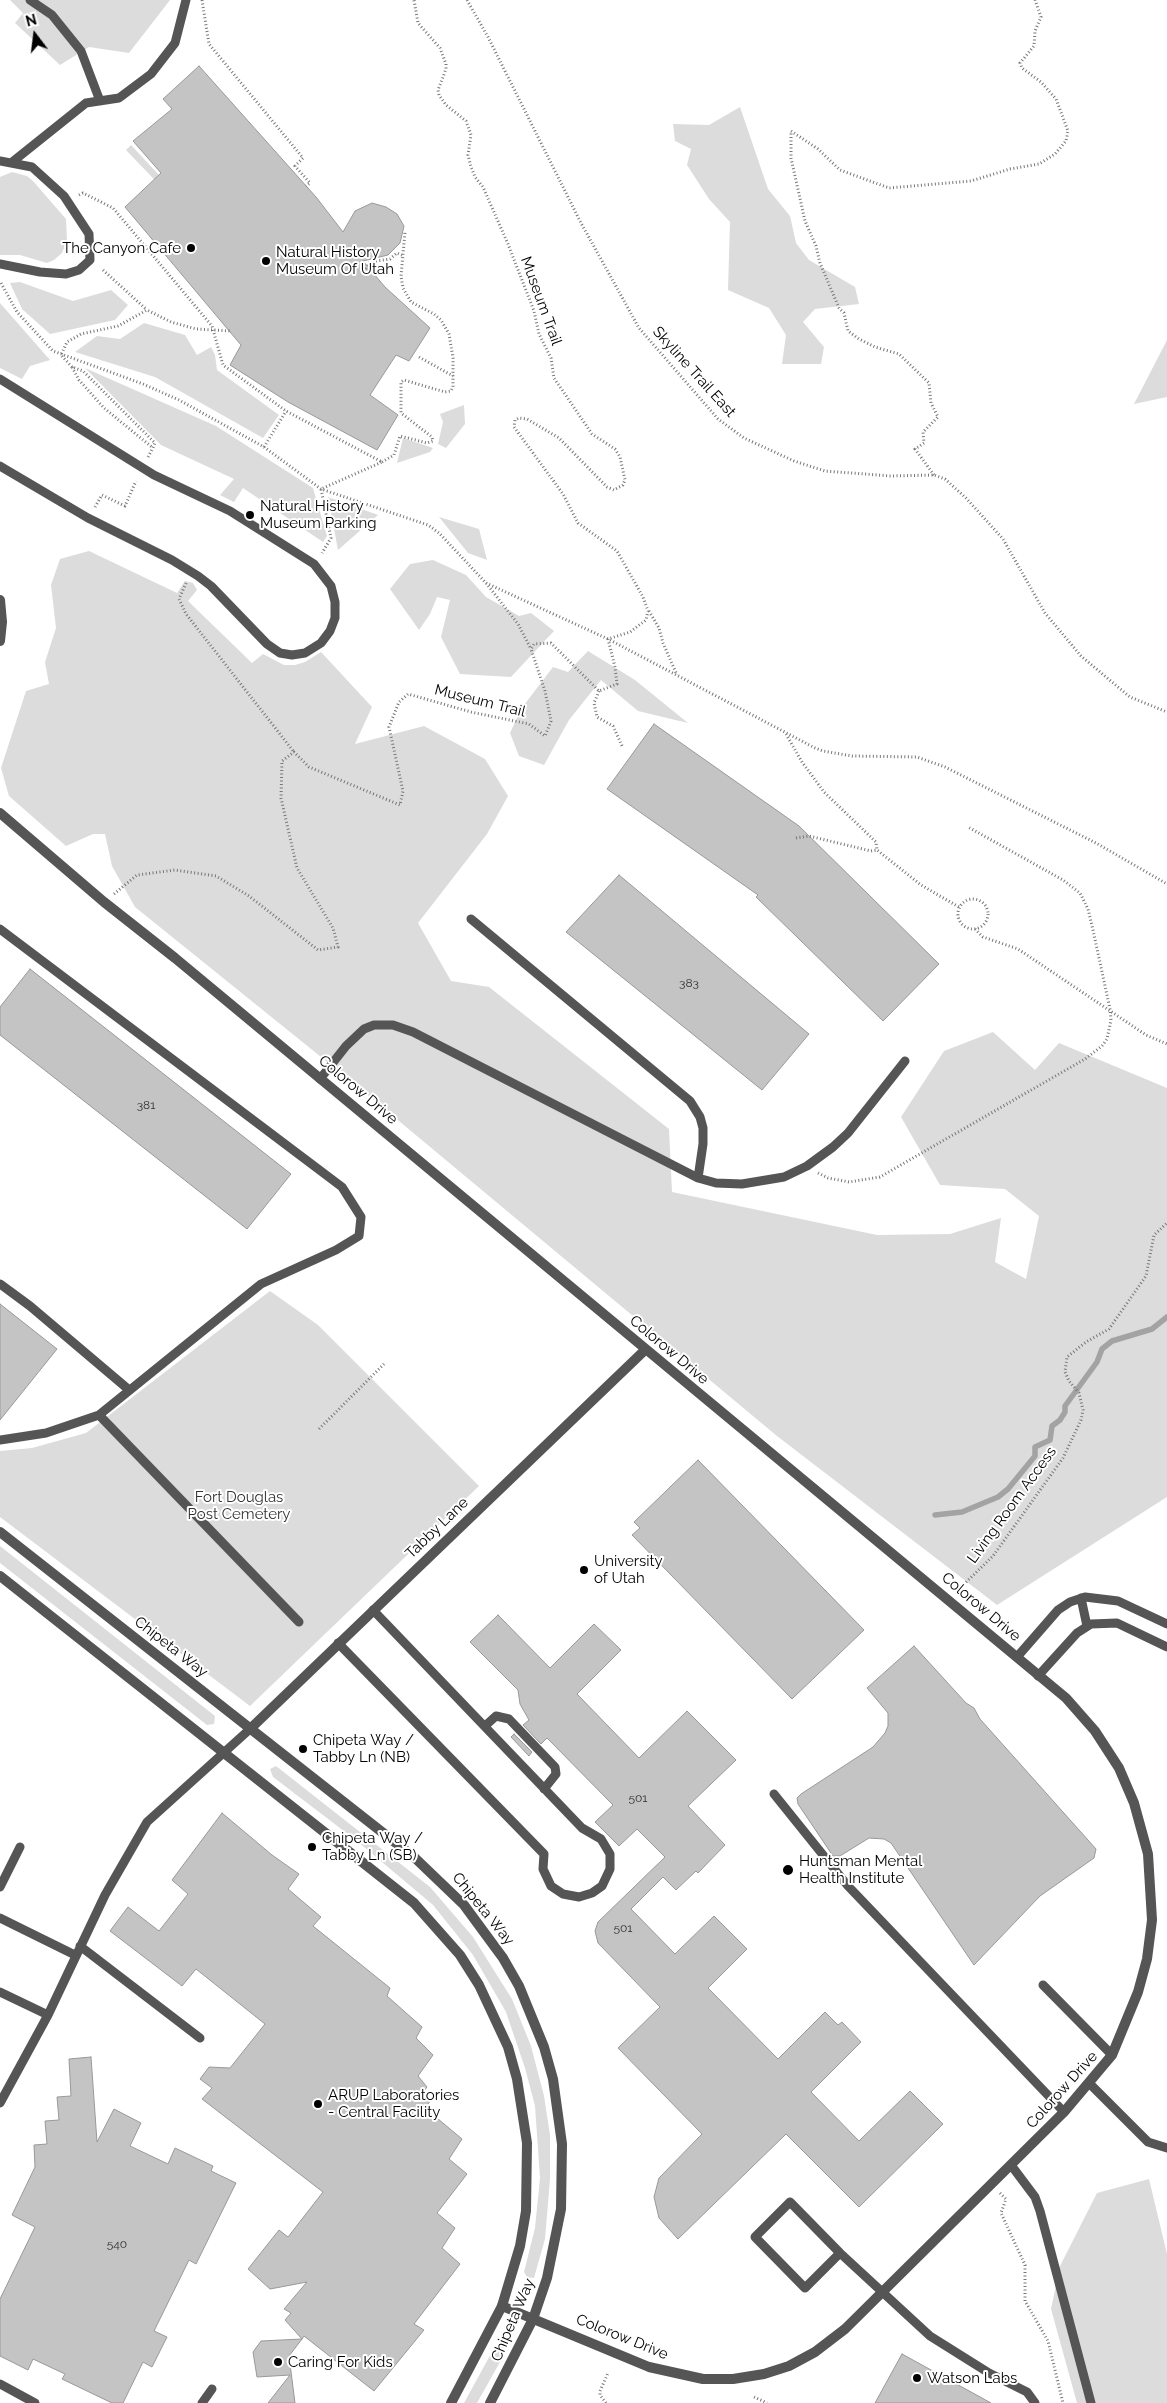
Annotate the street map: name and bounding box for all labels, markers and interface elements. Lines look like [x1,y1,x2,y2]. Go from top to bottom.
north arrow [10,10,60,60]
text: N [24,11,38,30]
place label: The Canyon Cafe [62,239,181,257]
marker: The Canyon Cafe [185,242,197,254]
place label: Natural History Museum Of Utah [276,243,394,278]
street label: Museum Trail [517,254,565,348]
marker: Natural History Museum Of Utah [260,255,272,267]
street label: Skyline Trail East [649,323,739,421]
place label: Natural History Museum Parking [260,497,377,532]
marker: Natural History Museum Parking [244,509,256,521]
street label: Museum Trail [433,681,527,721]
house number: 383 [679,976,699,990]
street label: Colorow Drive [315,1052,401,1128]
house number: 381 [137,1098,155,1112]
street label: Colorow Drive [626,1312,712,1388]
street label: Living Room Access [964,1443,1060,1567]
park label: Fort Douglas Post Cemetery [188,1488,290,1523]
street label: Tabby Lane [402,1494,472,1562]
place label: University of Utah [594,1552,663,1587]
marker: University of Utah [578,1564,590,1576]
street label: Colorow Drive [938,1569,1024,1645]
street label: Chipeta Way [131,1613,211,1681]
place label: Chipeta Way / Tabby Ln (NB) [313,1731,414,1766]
marker: Chipeta Way / Tabby Ln (NB) [297,1743,309,1755]
house number: 501 [628,1791,648,1805]
place label: Chipeta Way / Tabby Ln (SB) [322,1829,423,1864]
marker: Chipeta Way / Tabby Ln (SB) [306,1841,318,1853]
place label: Huntsman Mental Health Institute [799,1852,922,1887]
marker: Huntsman Mental Health Institute [781,1863,795,1877]
street label: Chipeta Way [448,1869,518,1949]
house number: 501 [613,1921,633,1935]
street label: Colorow Drive [1023,2048,1101,2132]
place label: ARUP Laboratories - Central Facility [328,2086,459,2121]
marker: ARUP Laboratories - Central Facility [312,2098,324,2110]
house number: 540 [107,2237,127,2251]
street label: Chipeta Way [487,2276,539,2364]
street label: Colorow Drive [573,2310,671,2364]
place label: Caring For Kids [288,2353,393,2371]
marker: Caring For Kids [272,2356,284,2368]
place label: Watson Labs [927,2369,1017,2387]
marker: Watson Labs [911,2372,923,2384]

